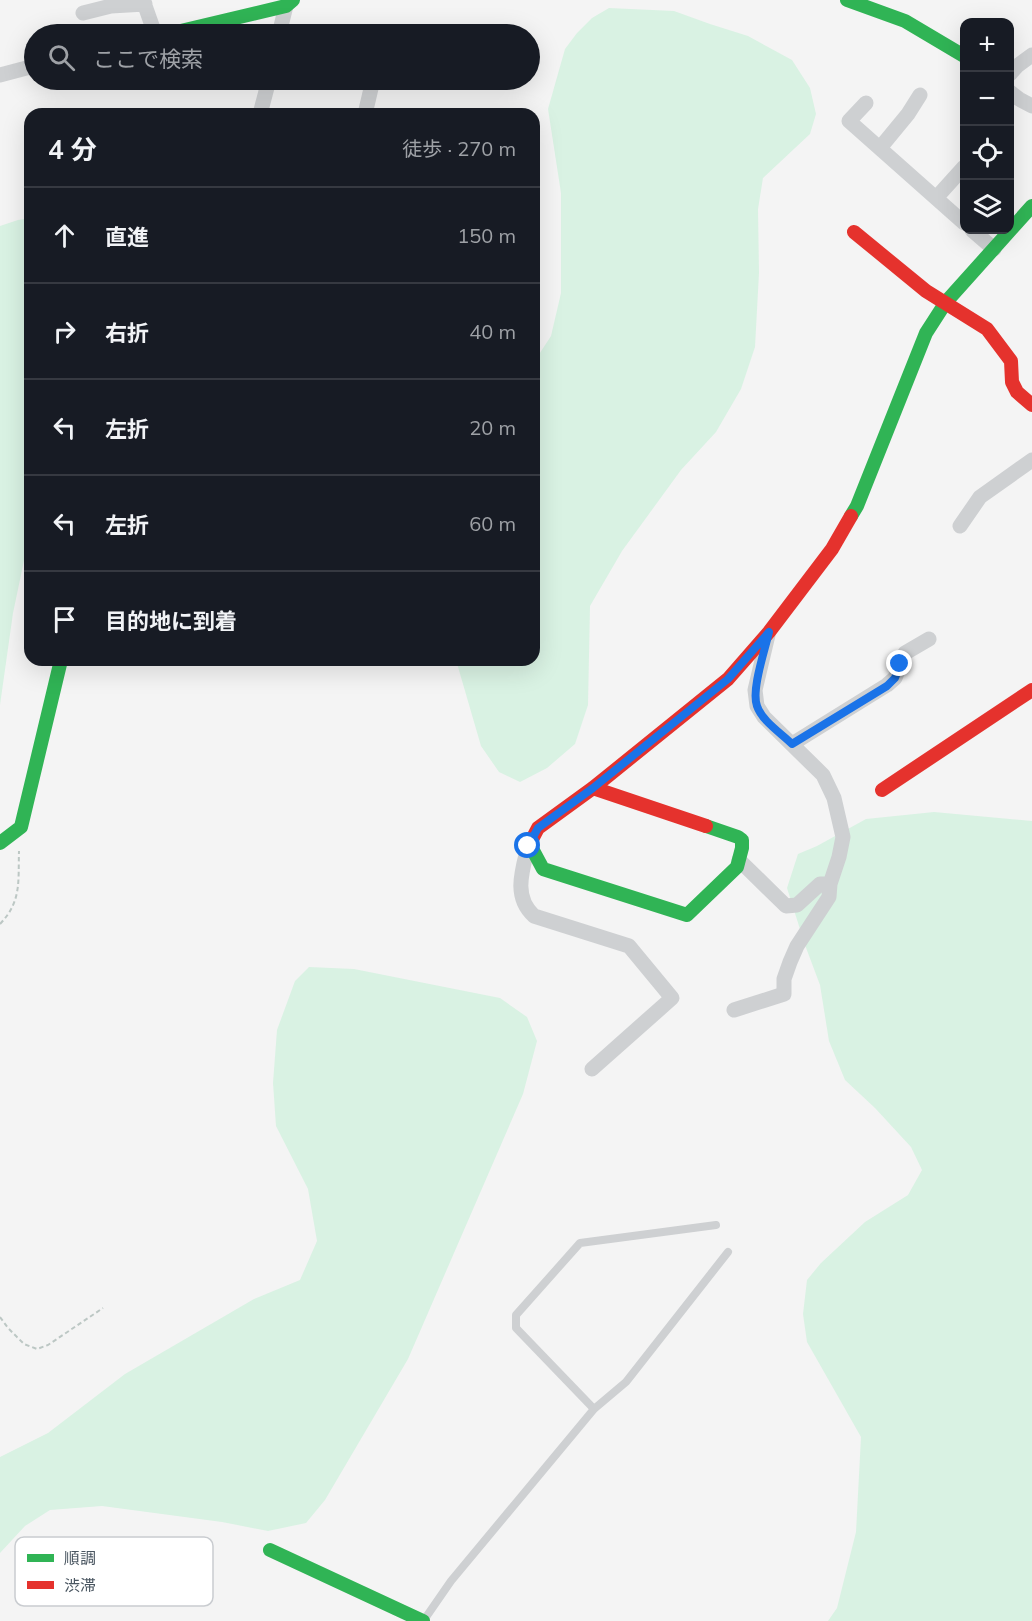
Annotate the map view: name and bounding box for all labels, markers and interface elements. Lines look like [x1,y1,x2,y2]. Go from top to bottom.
map controls [960,18,1014,234]
button: + [960,18,1014,72]
search box [24,24,540,90]
icon: search [45,41,78,74]
text: ここで検索 [93,45,203,73]
button: − [960,72,1014,126]
button: locate [960,126,1014,180]
text: 4 分 [48,133,97,166]
text: 徒歩 · 270 m [402,136,516,161]
button: layers [960,180,1014,234]
icon: ahead [48,219,81,252]
text: 直進 [105,223,149,251]
text: 150 m [457,223,516,248]
icon: right [48,315,81,348]
text: 右折 [105,319,149,347]
text: 40 m [469,319,516,344]
icon: left [48,411,81,444]
text: 左折 [105,415,149,443]
text: 20 m [469,415,516,440]
icon: left [48,507,81,540]
text: 左折 [105,511,149,539]
text: 60 m [469,511,516,536]
icon: arrive [48,603,81,636]
text: 目的地に到着 [105,607,237,635]
route end [886,650,912,676]
route start [514,832,540,858]
legend [15,1537,213,1606]
text: 順調 [64,1548,96,1568]
text: 渋滞 [64,1575,96,1595]

